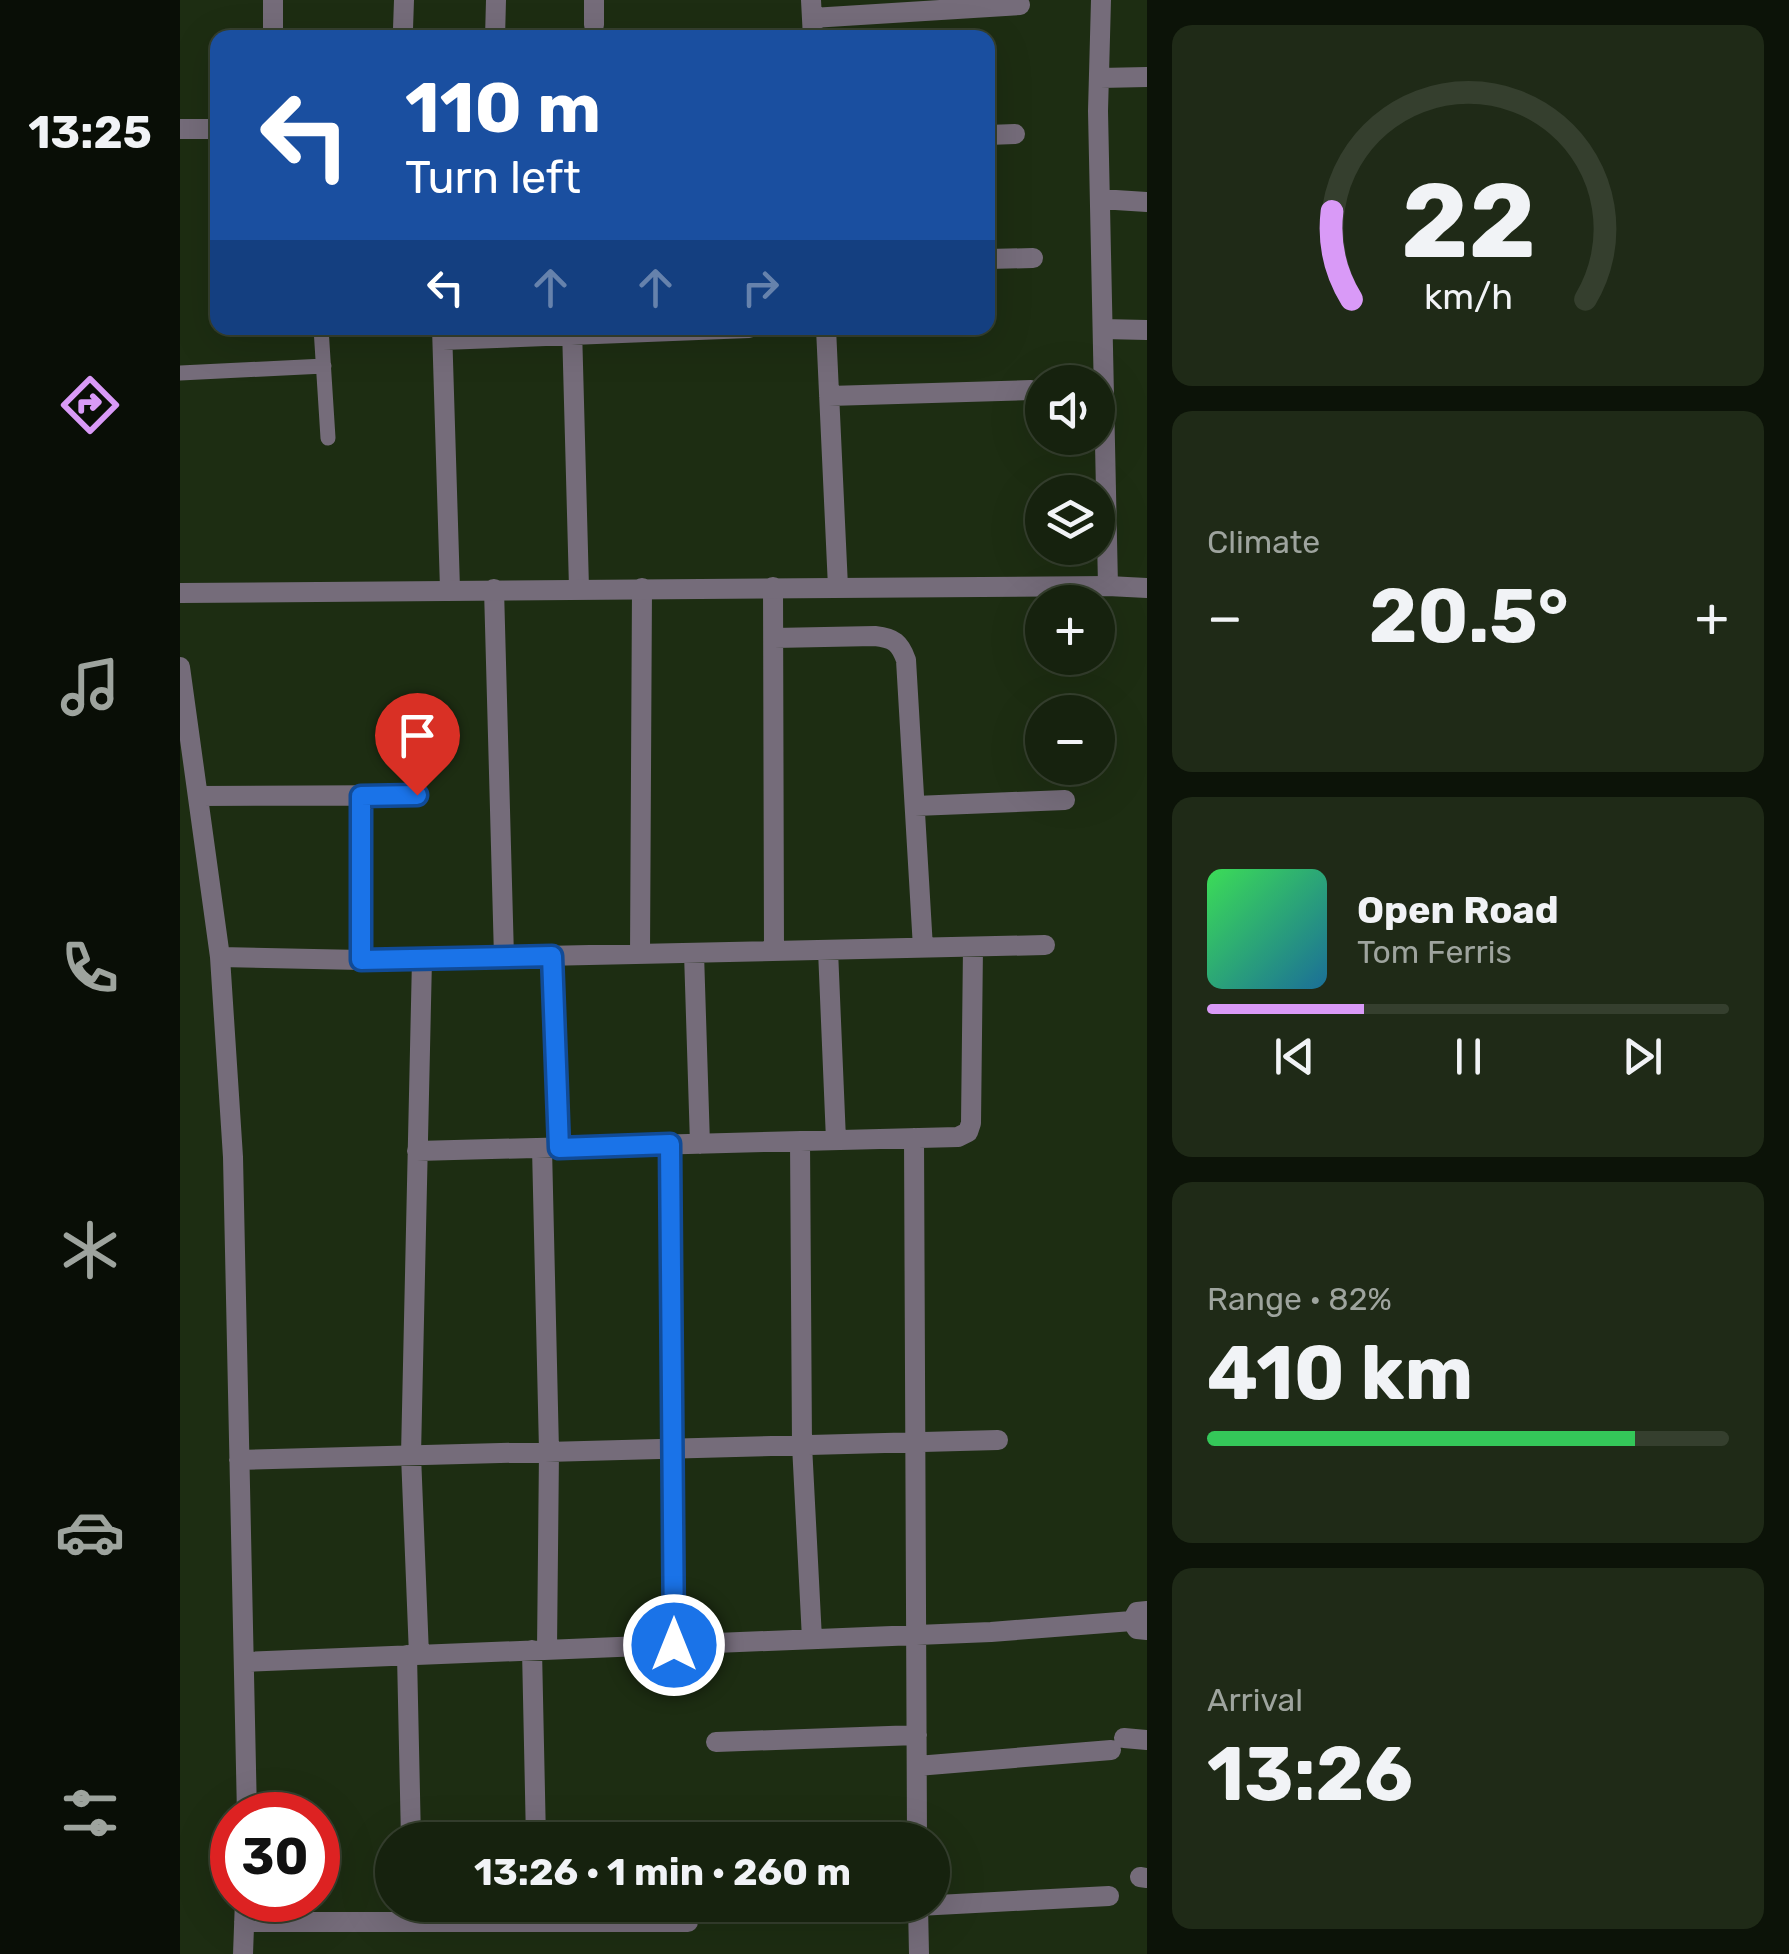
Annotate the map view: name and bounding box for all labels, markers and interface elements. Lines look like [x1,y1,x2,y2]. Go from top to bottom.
text: 110 m [405,67,601,150]
icon: left [240,70,370,200]
text: 13:25 [28,106,152,159]
text: Turn left [405,151,581,204]
text: 22 [1400,160,1536,283]
icon: left [418,260,473,315]
icon: ahead [523,260,578,315]
icon: ahead [628,260,683,315]
icon: right [733,260,788,315]
text: km/h [1423,276,1513,318]
map controls [1025,365,1115,785]
button: sound [1025,365,1115,455]
icon: directions [55,370,125,440]
button: layers [1025,475,1115,565]
text: Climate [1207,523,1320,561]
text: 20.5° [1369,572,1569,661]
button: + [1025,585,1115,675]
text: − [1207,585,1243,650]
text: + [1695,585,1729,650]
icon: music [55,652,125,722]
pin [375,693,460,796]
button: − [1025,695,1115,785]
icon: arrive [390,708,445,763]
text: Open Road [1357,887,1559,933]
icon: phone [55,933,125,1003]
text: Tom Ferris [1357,933,1512,971]
icon: previous [1267,1029,1322,1084]
icon: pause [1441,1029,1496,1084]
icon: next [1615,1029,1670,1084]
icon: climate [55,1215,125,1285]
text: Range · 82% [1207,1280,1392,1318]
text: 410 km [1207,1329,1473,1418]
icon: car [55,1497,125,1567]
position arrow [622,1593,726,1697]
text: Arrival [1207,1681,1303,1719]
text: 13:26 [1207,1730,1413,1819]
icon: filters [55,1778,125,1848]
speed limit sign: 30 [210,1792,340,1922]
text: 13:26 · 1 min · 260 m [474,1849,851,1895]

